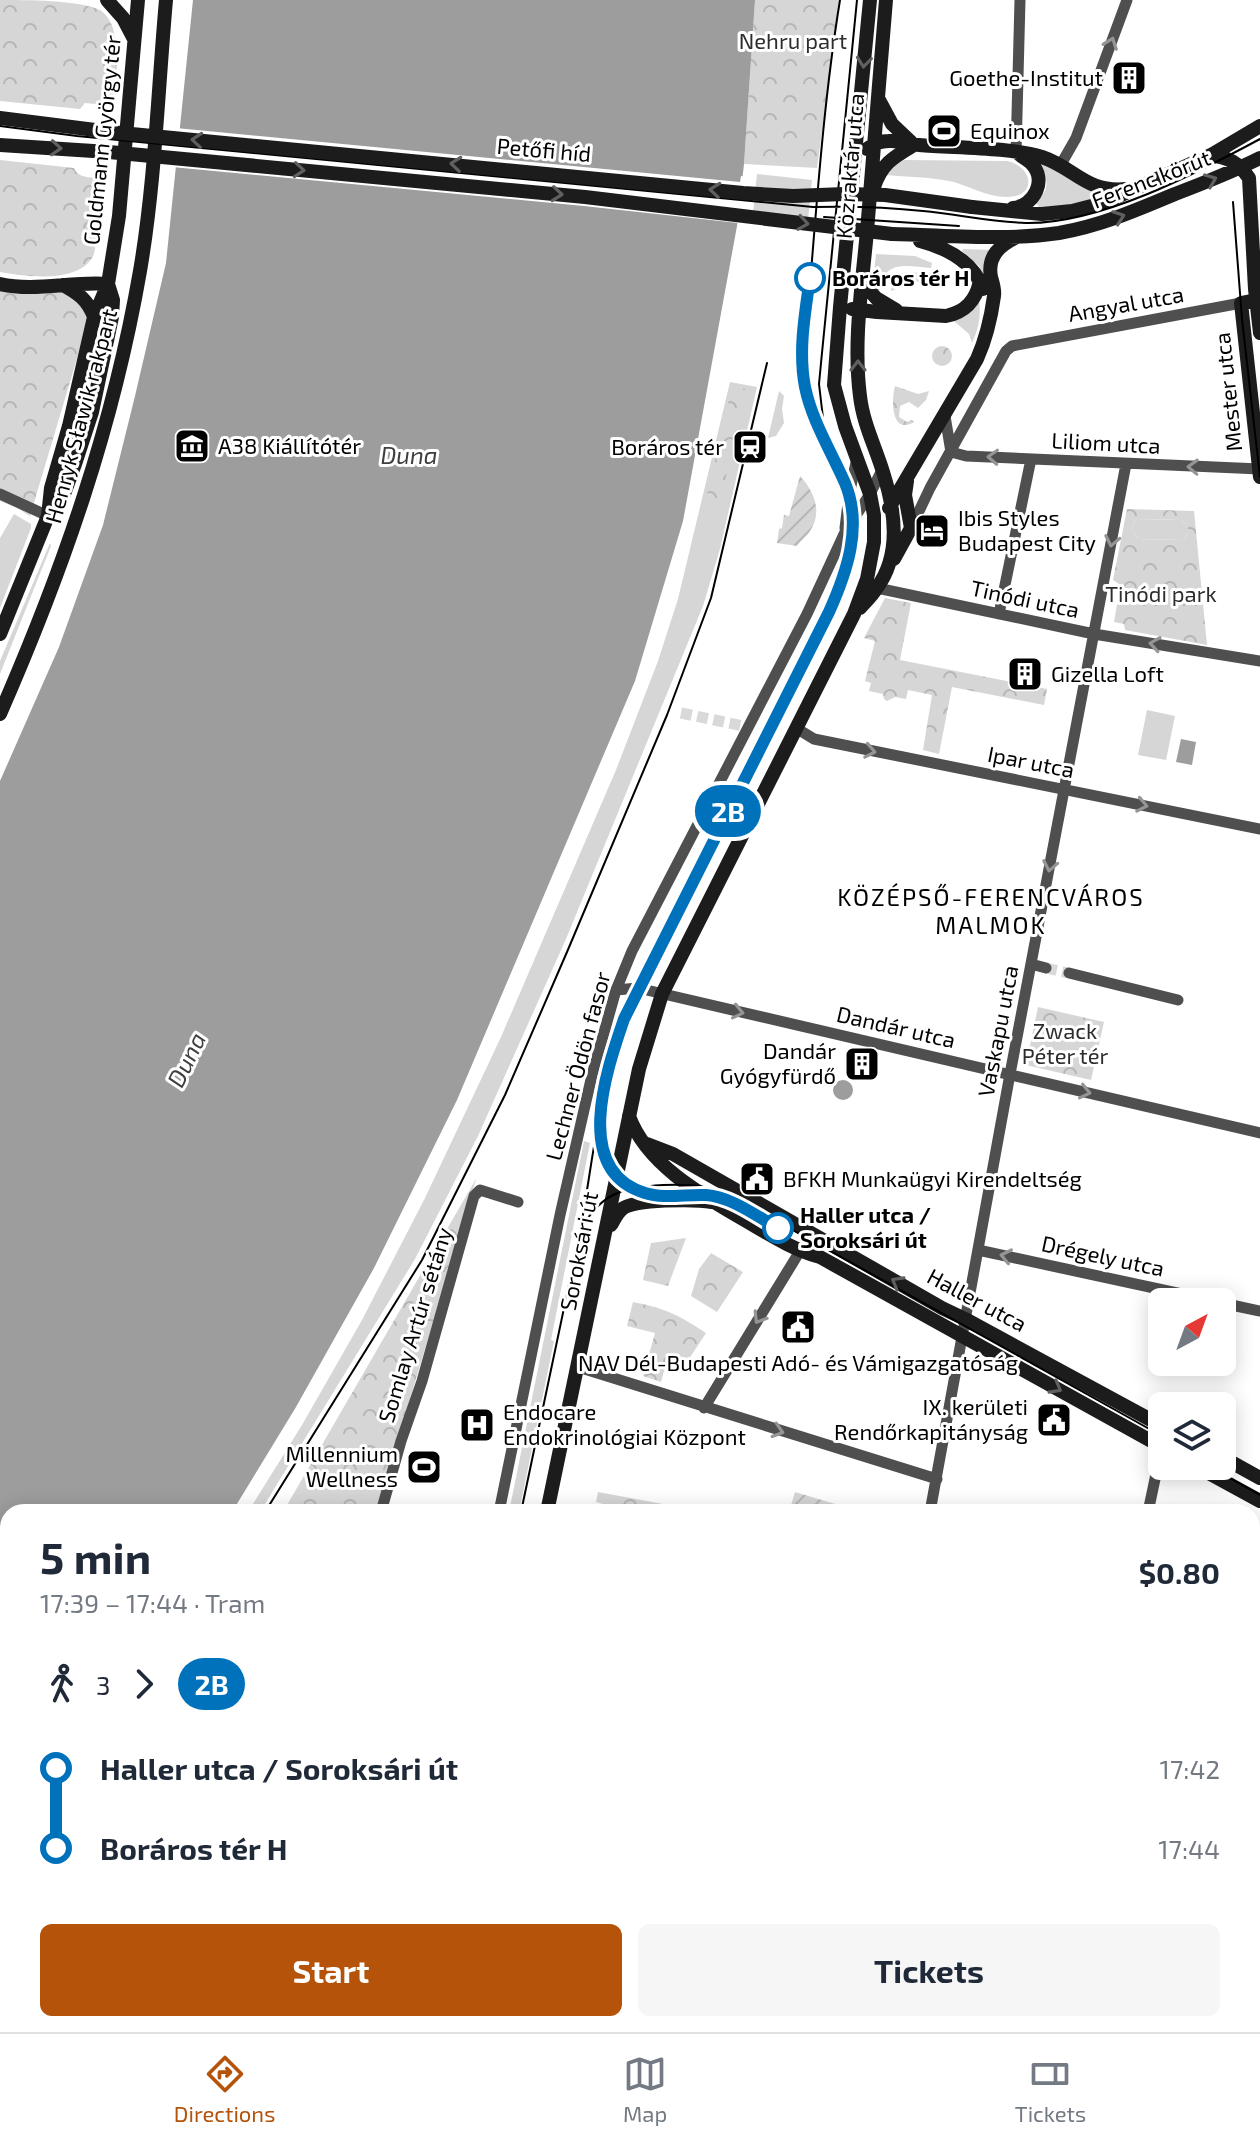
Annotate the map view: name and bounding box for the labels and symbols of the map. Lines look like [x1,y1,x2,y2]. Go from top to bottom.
park label: Nehru part [739,27,847,53]
street label: Goldmann György tér [77,34,125,246]
one-way arrow [1101,37,1118,51]
one-way arrow [855,56,872,69]
building icon: Goethe-Institut [1110,59,1148,97]
place label: Goethe-Institut [949,64,1103,90]
street label: Közraktár utca [830,92,868,240]
sports icon: Equinox [925,112,963,150]
place label: Equinox [970,117,1050,143]
one-way arrow [190,132,203,149]
street label: Petőfi híd [496,132,592,166]
one-way arrow [50,140,63,157]
street label: Ferenc körút [1088,143,1214,213]
one-way arrow [449,156,462,173]
one-way arrow [292,161,305,178]
one-way arrow [1203,173,1217,190]
one-way arrow [708,181,721,198]
one-way arrow [551,186,564,203]
one-way arrow [1111,210,1125,227]
one-way arrow [796,214,810,231]
marker: Boráros tér H [795,263,825,293]
place label: Boráros tér H [832,264,970,290]
street label: Angyal utca [1066,280,1186,326]
street label: Henryk Sławik rakpart [39,306,121,526]
street label: Mester utca [1208,331,1246,453]
one-way arrow [849,359,867,372]
street label: Liliom utca [1051,426,1161,458]
museum icon: A38 Kiállítótér [173,427,211,465]
station icon: Boráros tér [731,428,769,466]
place label: A38 Kiállítótér [218,432,361,458]
place label: Boráros tér [611,433,724,459]
water label: Duna [380,440,438,469]
one-way arrow [986,449,999,466]
one-way arrow [1186,458,1199,475]
place label: Ibis Styles Budapest City [958,504,1096,555]
hotel icon: Ibis Styles Budapest City [913,512,951,550]
one-way arrow [1104,534,1121,547]
street label: Tinódi utca [969,574,1082,622]
park label: Tinódi park [1105,580,1217,606]
one-way arrow [1148,636,1162,653]
building icon: Gizella Loft [1006,655,1044,693]
place label: Gizella Loft [1051,660,1164,686]
street label: Ipar utca [986,740,1077,782]
one-way arrow [863,741,876,758]
line badge: 2B [692,785,764,837]
one-way arrow [1134,796,1148,813]
one-way arrow [1042,859,1059,873]
district label: KÖZÉPSŐ-FERENCVÁROS MALMOK [837,882,1145,939]
street label: Vaskapu utca [972,963,1022,1099]
street label: Lechner Ödön fasor [539,968,615,1163]
street label: Dandár utca [834,1000,958,1052]
one-way arrow [731,1002,745,1019]
park label: Zwack Péter tér [1022,1017,1109,1068]
water label: Duna [160,1027,211,1091]
place label: Dandár Gyógyfürdő [720,1037,836,1088]
building icon: Dandár Gyógyfürdő [843,1045,881,1083]
one-way arrow [1078,1083,1092,1100]
public building icon: BFKH Munkaügyi Kirendeltség [738,1160,776,1198]
place label: BFKH Munkaügyi Kirendeltség [783,1165,1082,1191]
street label: Soroksári út [554,1189,602,1312]
place label: Haller utca / Soroksári út [800,1201,931,1252]
marker: Haller utca / Soroksári út [763,1213,793,1243]
street label: Somlay Artúr sétány [372,1224,456,1425]
street label: Drégely utca [1039,1229,1167,1281]
one-way arrow [999,1248,1013,1265]
street label: Haller utca [923,1262,1032,1336]
one-way arrow [891,1276,906,1292]
north arrow [1148,1288,1236,1376]
public building icon: NAV Dél-Budapesti Adó- és Vámigazgatóság [779,1308,817,1346]
one-way arrow [753,1309,768,1324]
place label: NAV Dél-Budapesti Adó- és Vámigazgatóság [578,1349,1018,1375]
one-way arrow [1048,1379,1062,1394]
place label: IX. kerületi Rendőrkapitányság [834,1393,1028,1444]
place label: Endocare Endokrinológiai Központ [503,1398,746,1449]
public building icon: IX. kerületi Rendőrkapitányság [1035,1401,1073,1439]
hospital icon: Endocare Endokrinológiai Központ [458,1406,496,1444]
one-way arrow [771,1422,784,1438]
place label: Millennium Wellness [286,1440,398,1491]
sports icon: Millennium Wellness [405,1448,443,1486]

